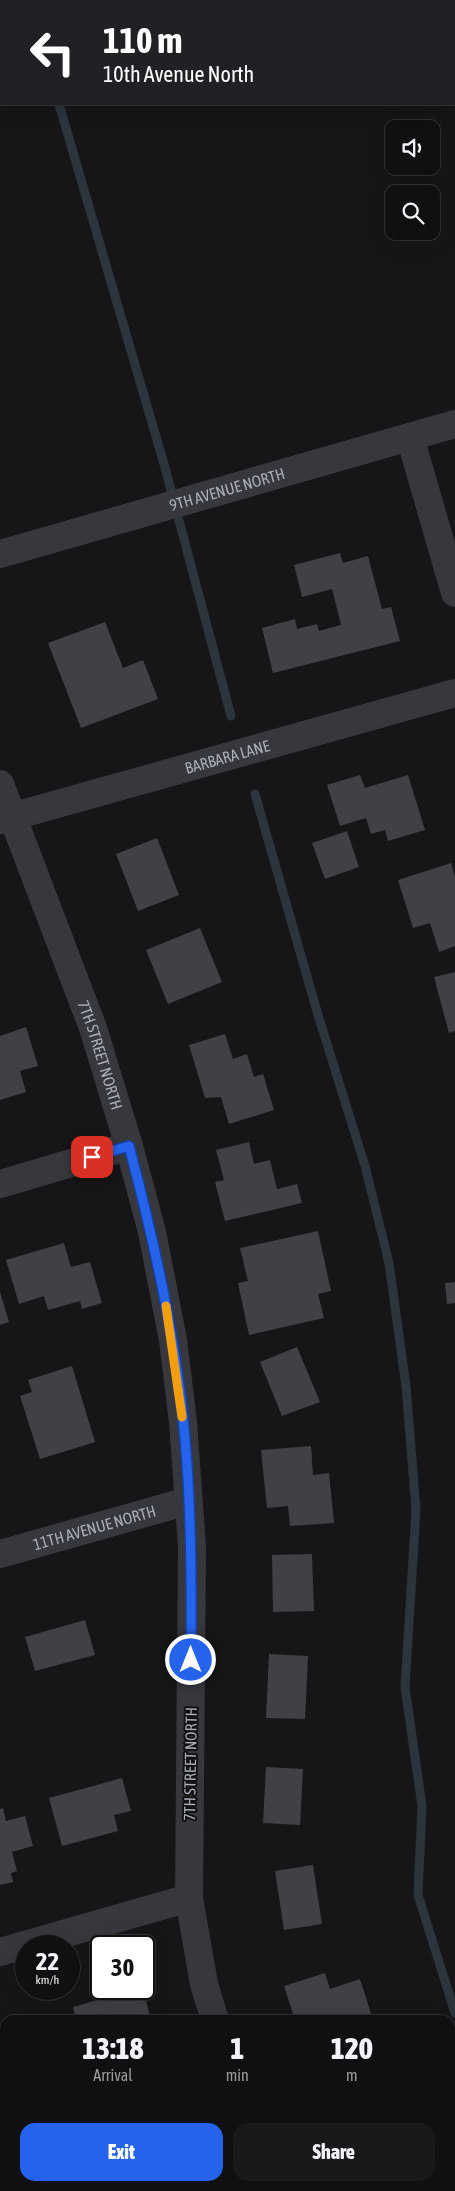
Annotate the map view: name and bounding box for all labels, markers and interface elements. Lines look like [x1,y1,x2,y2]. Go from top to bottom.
icon: left [20,20,85,85]
text: 110 m [103,20,182,60]
text: 10th Avenue North [103,61,254,87]
map controls [385,120,440,240]
button: sound [385,120,440,175]
button: search [385,185,440,240]
street label: 9TH AVENUE NORTH [167,464,287,514]
street label: BARBARA LANE [183,736,272,777]
street label: 7TH STREET NORTH [74,998,126,1112]
pin [71,1136,113,1178]
icon: arrive [78,1143,106,1171]
street label: 11TH AVENUE NORTH [31,1502,158,1553]
position arrow [164,1633,216,1685]
street label: 7TH STREET NORTH [180,1707,200,1821]
speed limit sign: 30 [90,1935,155,2000]
text: 22 [36,1947,59,1975]
text: km/h [36,1973,59,1987]
text: 13:18 [82,2031,144,2065]
text: 1 [230,2031,244,2065]
text: 120 [331,2031,373,2065]
text: Arrival [93,2066,132,2084]
text: min [226,2066,249,2084]
text: m [346,2066,358,2084]
button: Exit [20,2123,223,2181]
button: Share [233,2123,435,2181]

